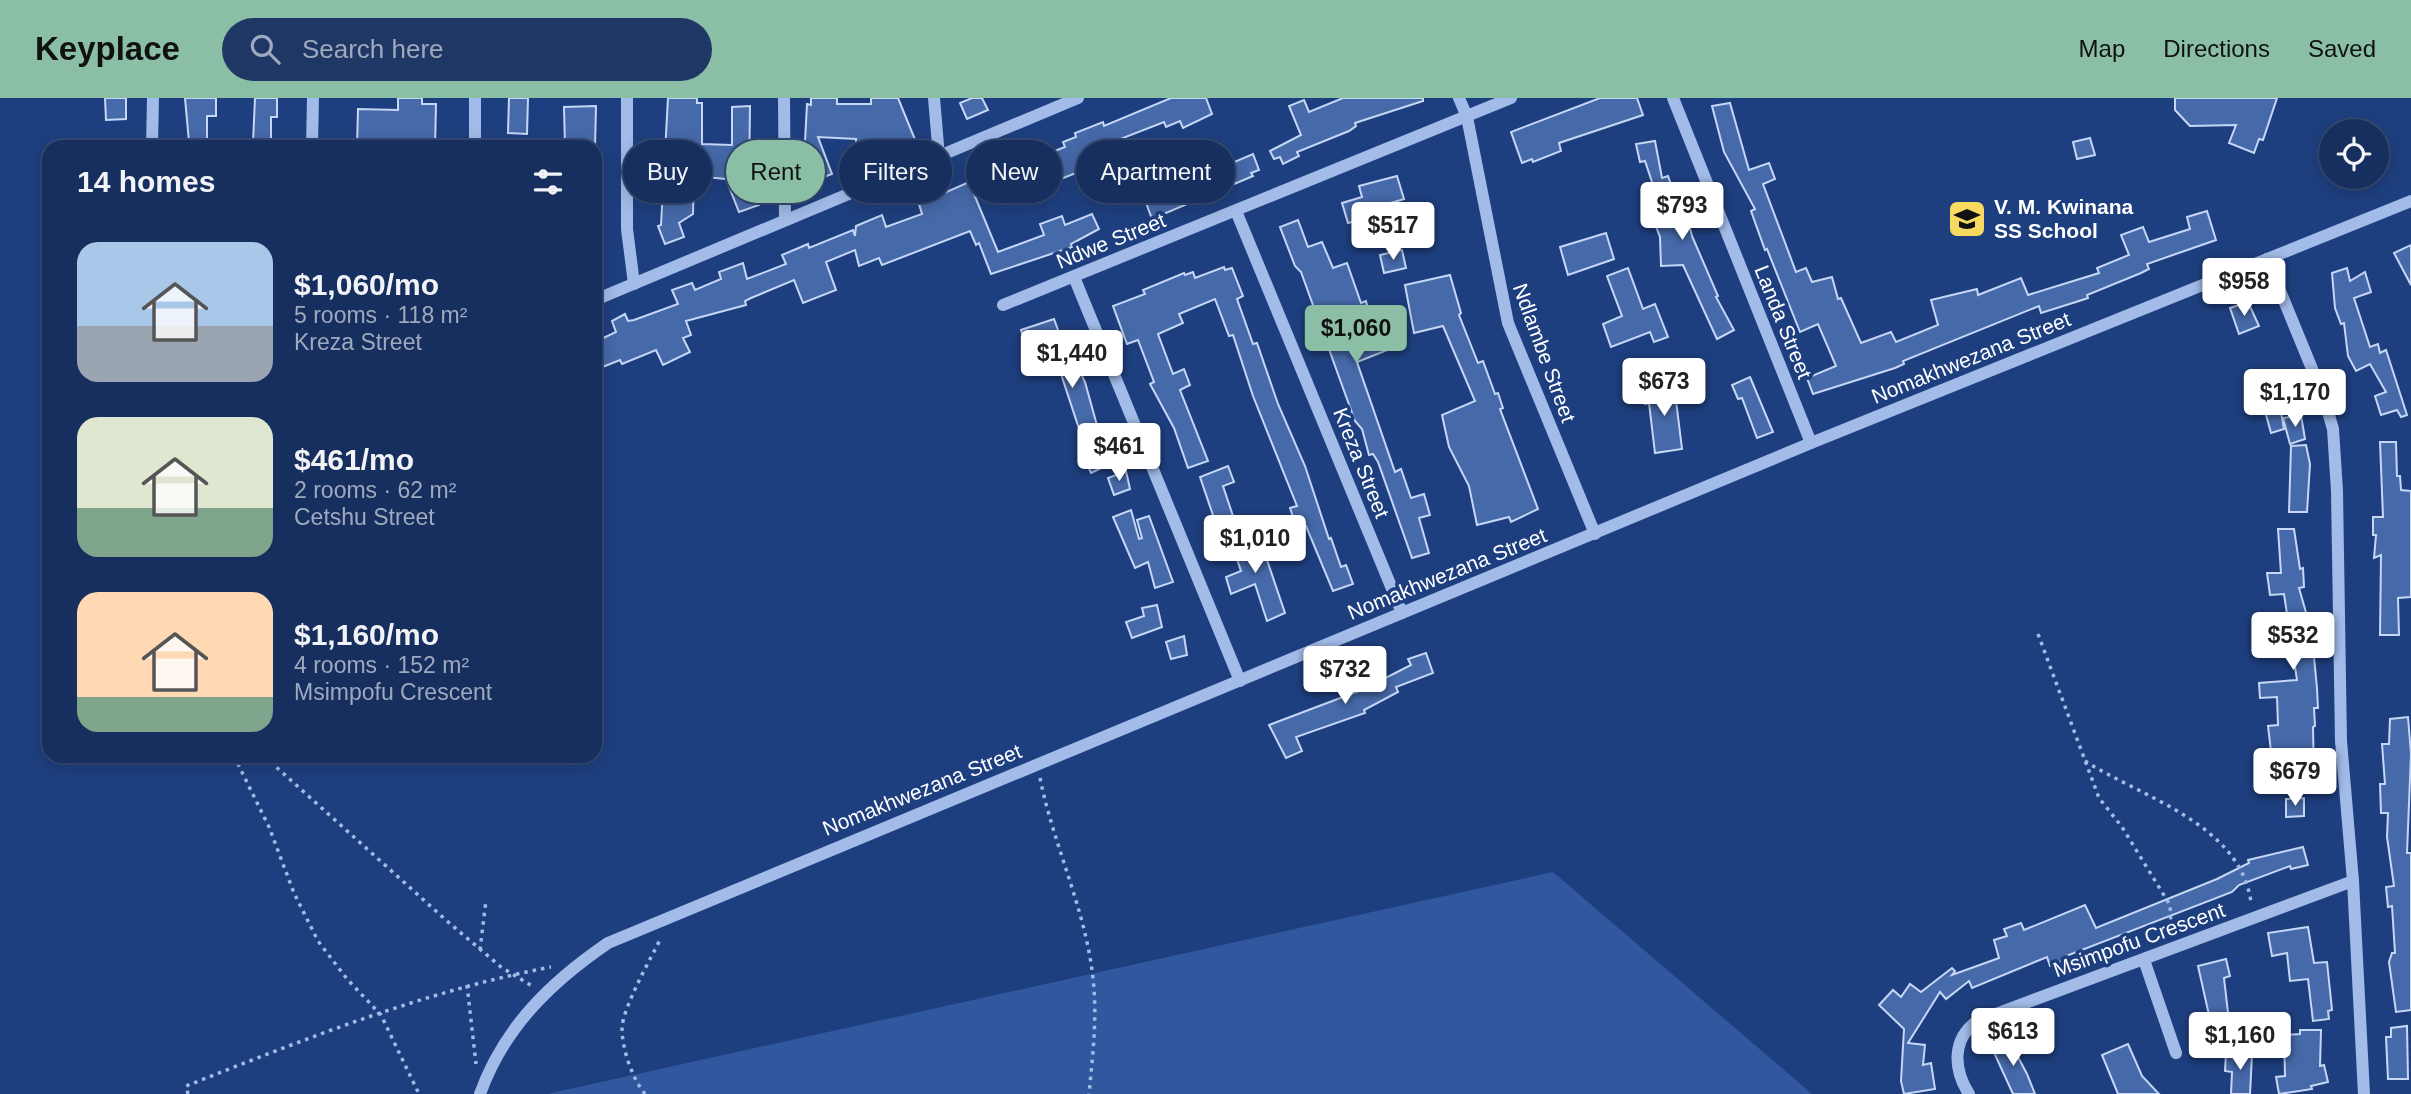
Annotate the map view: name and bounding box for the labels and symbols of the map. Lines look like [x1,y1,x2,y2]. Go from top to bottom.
pin: $793 [1641,183,1723,242]
place label: V. M. Kwinana SS School [1994,195,2134,242]
school or university icon: V. M. Kwinana SS School [1946,198,1988,240]
pin: $517 [1352,202,1434,262]
street label: Ndwe Street [1053,208,1169,273]
pin: $958 [2203,258,2285,318]
street label: Landa Street [1750,262,1817,382]
street label: Ndlambe Street [1509,280,1580,425]
pin: $1,060 [1299,306,1413,365]
street label: Nomakhwezana Street [1868,307,2074,408]
pin: $1,440 [1015,330,1129,390]
pin: $673 [1623,358,1705,418]
pin: $1,170 [2238,370,2352,429]
street label: Kreza Street [1329,404,1394,521]
pin: $461 [1078,424,1160,483]
pin: $1,010 [1198,516,1312,575]
street label: Nomakhwezana Street [1344,523,1550,624]
pin: $532 [2252,612,2334,672]
pin: $732 [1304,646,1386,706]
street label: Nomakhwezana Street [819,739,1025,840]
pin: $679 [2254,748,2336,808]
street label: Msimpofu Crescent [2050,898,2228,981]
pin: $613 [1972,1009,2054,1068]
pin: $1,160 [2183,1012,2297,1072]

